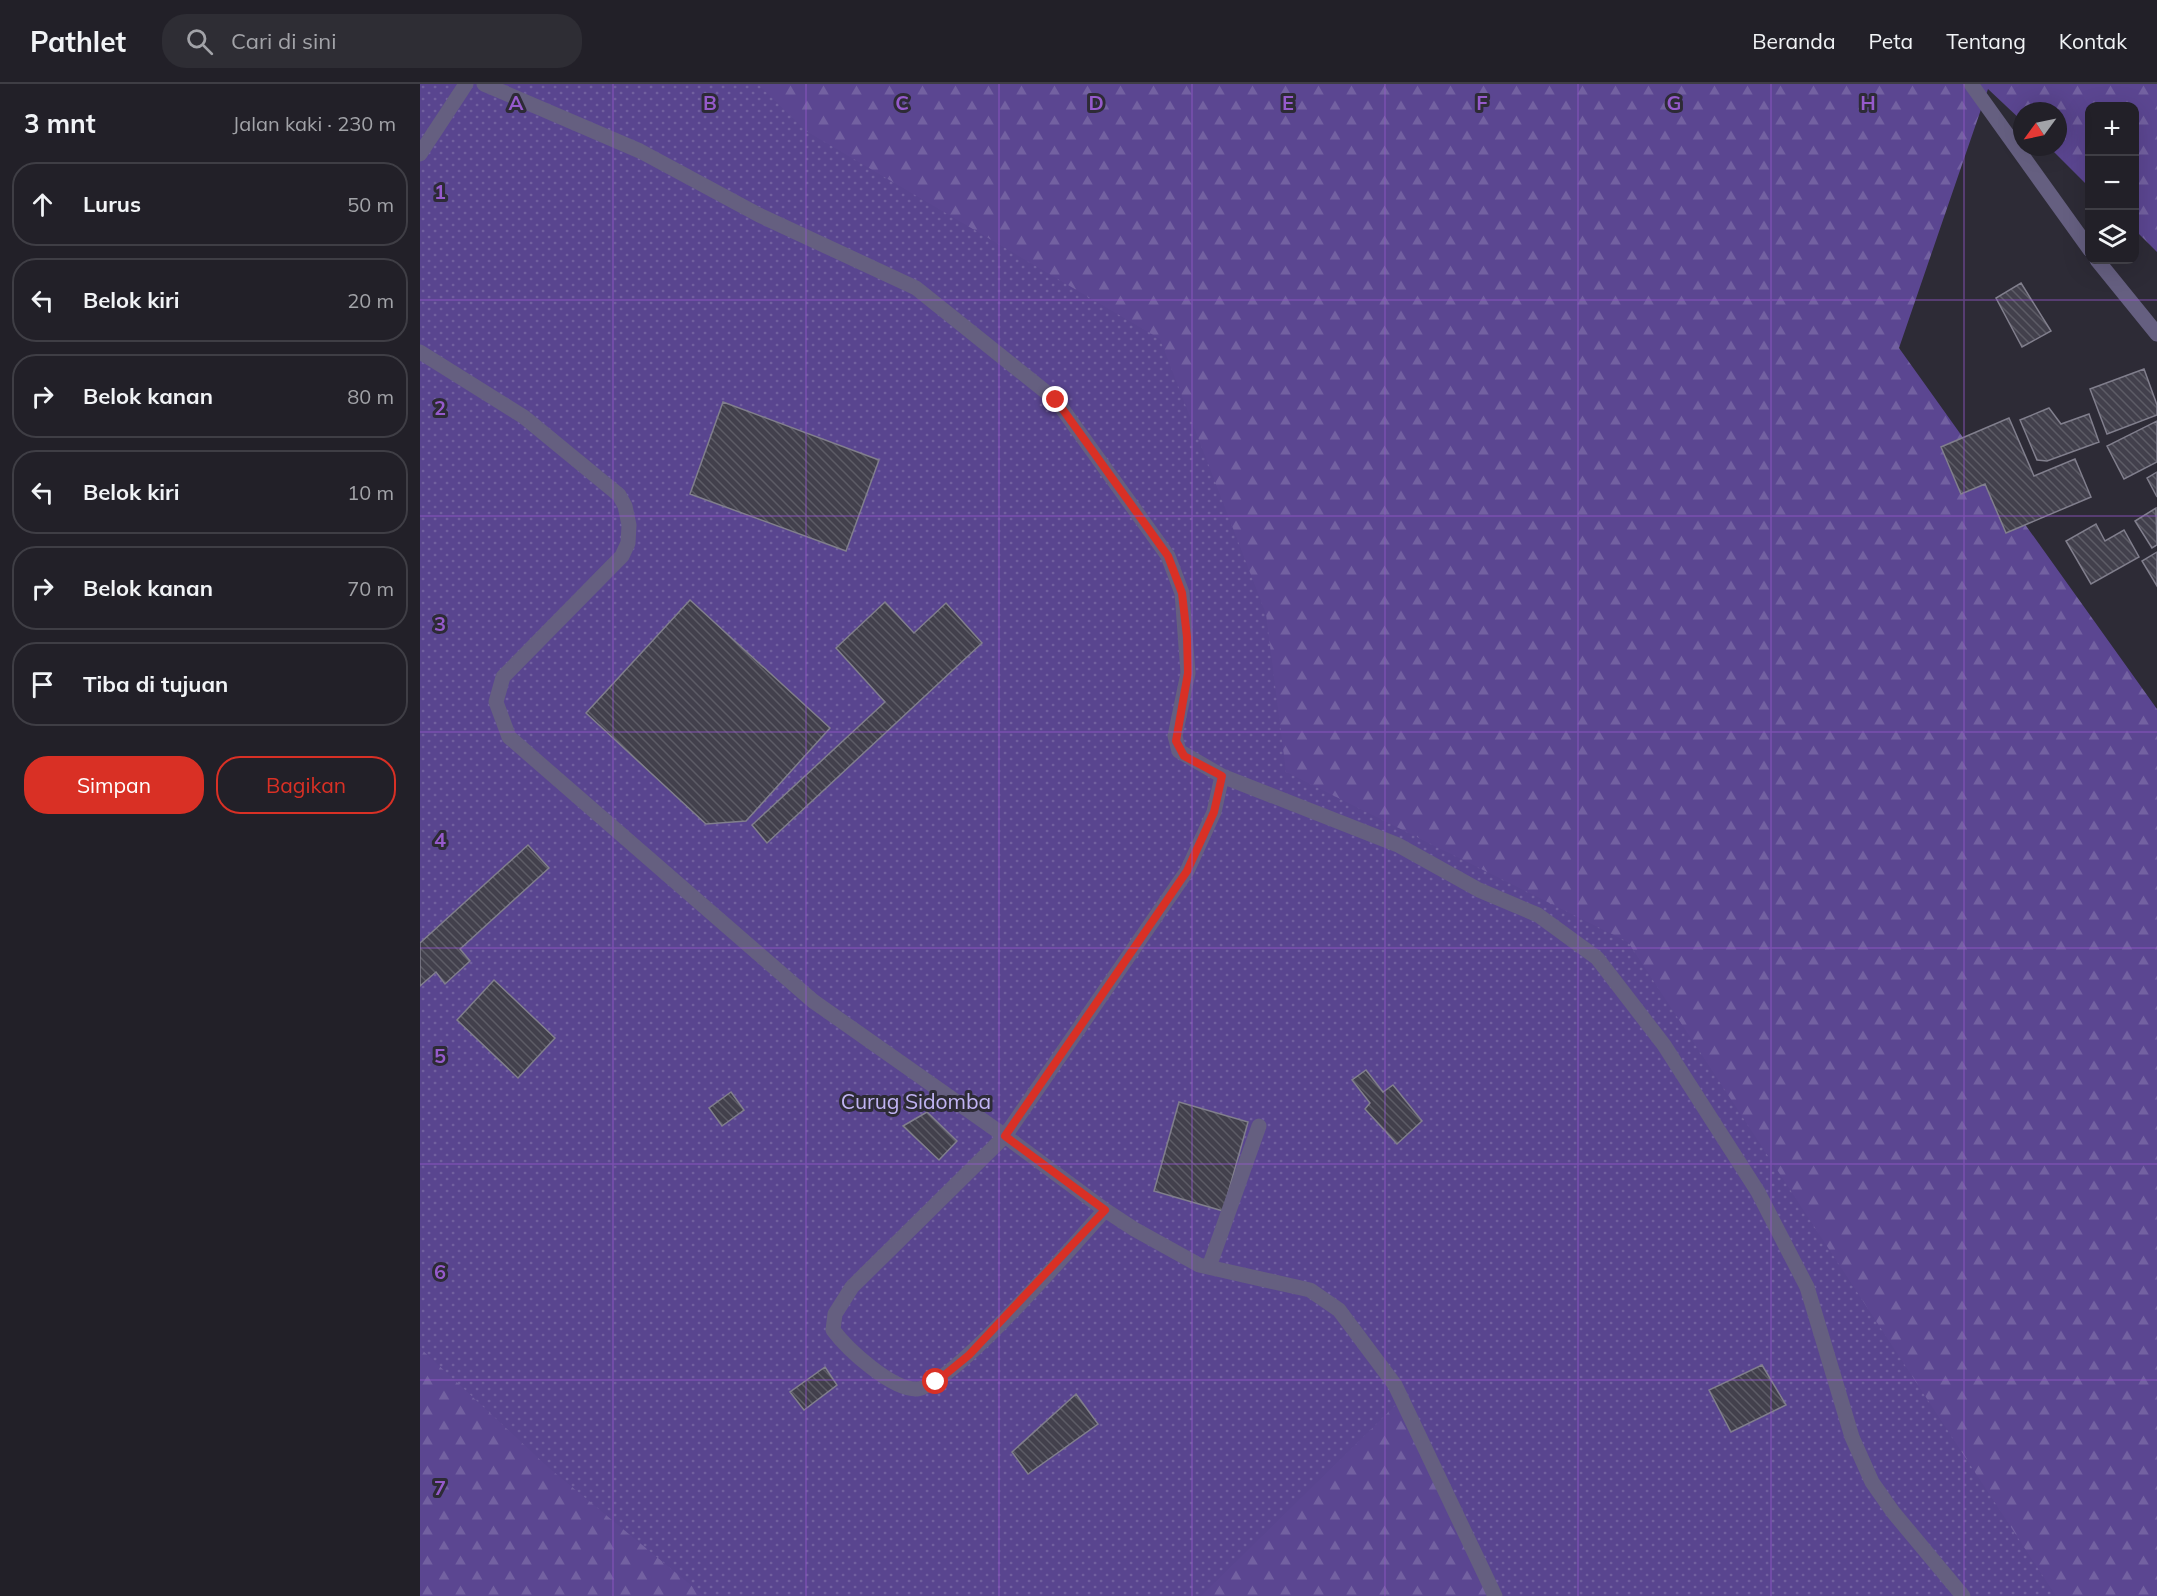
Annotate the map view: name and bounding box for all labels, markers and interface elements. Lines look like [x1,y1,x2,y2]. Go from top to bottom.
search box [162,14,582,68]
text: Pathlet [30,24,126,59]
icon: search [183,25,216,58]
text: Cari di sini [231,27,336,55]
text: Beranda [1752,28,1836,54]
text: Peta [1869,28,1913,54]
text: Tentang [1946,28,2026,54]
text: Kontak [2059,28,2127,54]
text: A [509,90,524,115]
text: B [703,90,717,115]
text: C [895,90,909,115]
text: D [1088,90,1104,115]
text: E [1282,90,1294,115]
text: F [1476,90,1488,115]
text: G [1667,90,1681,115]
text: H [1860,90,1876,115]
north arrow [2013,102,2067,156]
map controls [2085,102,2139,264]
button: + [2085,102,2139,156]
text: 3 mnt [24,107,96,140]
text: Jalan kaki · 230 m [233,111,396,136]
button: − [2085,156,2139,210]
text: 1 [434,179,446,204]
icon: ahead [26,188,59,221]
text: Lurus [83,190,141,218]
text: 50 m [347,192,394,217]
button: layers [2085,210,2139,264]
icon: left [26,284,59,317]
text: Belok kiri [83,286,179,314]
text: 20 m [347,288,394,313]
icon: right [26,380,59,413]
text: Belok kanan [83,382,213,410]
text: 80 m [347,384,394,409]
route end [1042,386,1068,412]
text: 2 [434,395,446,420]
icon: left [26,476,59,509]
text: Belok kiri [83,478,179,506]
text: 10 m [347,480,394,505]
icon: right [26,572,59,605]
text: Belok kanan [83,574,213,602]
text: 70 m [347,576,394,601]
text: 3 [434,611,446,636]
icon: arrive [26,668,59,701]
text: Tiba di tujuan [83,670,228,698]
button: Simpan [24,756,204,814]
button: Bagikan [216,756,396,814]
text: 4 [434,827,446,852]
text: 5 [434,1043,446,1068]
park label: Curug Sidomba [841,1088,991,1114]
text: 6 [434,1259,446,1284]
route start [922,1368,948,1394]
text: 7 [434,1475,446,1500]

